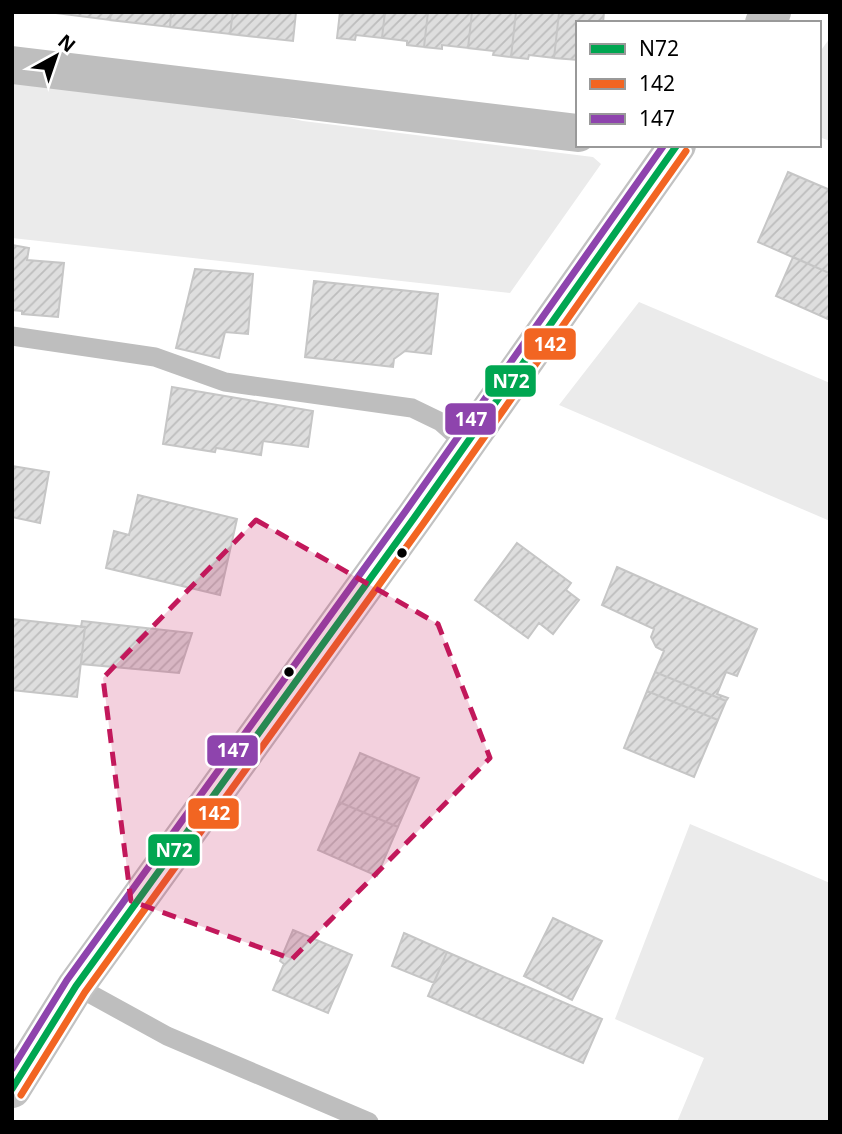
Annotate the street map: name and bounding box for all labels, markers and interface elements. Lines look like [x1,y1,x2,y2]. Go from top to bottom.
north arrow [21,21,91,91]
legend [576,21,821,147]
text: N [53,28,81,58]
text: N72 [639,34,679,62]
text: 142 [639,69,675,97]
text: 147 [639,104,675,132]
line badge: 142 [523,327,577,361]
text: 142 [534,331,566,357]
line badge: N72 [484,364,537,398]
text: N72 [492,368,530,394]
line badge: 147 [444,402,497,436]
text: 147 [455,406,487,432]
unlabelled marker [395,546,409,560]
unlabelled marker [282,665,296,679]
line badge: 147 [206,734,259,767]
text: 147 [217,737,249,763]
line badge: 142 [187,797,240,830]
text: 142 [198,800,230,826]
line badge: N72 [147,833,201,867]
text: N72 [155,837,193,863]

